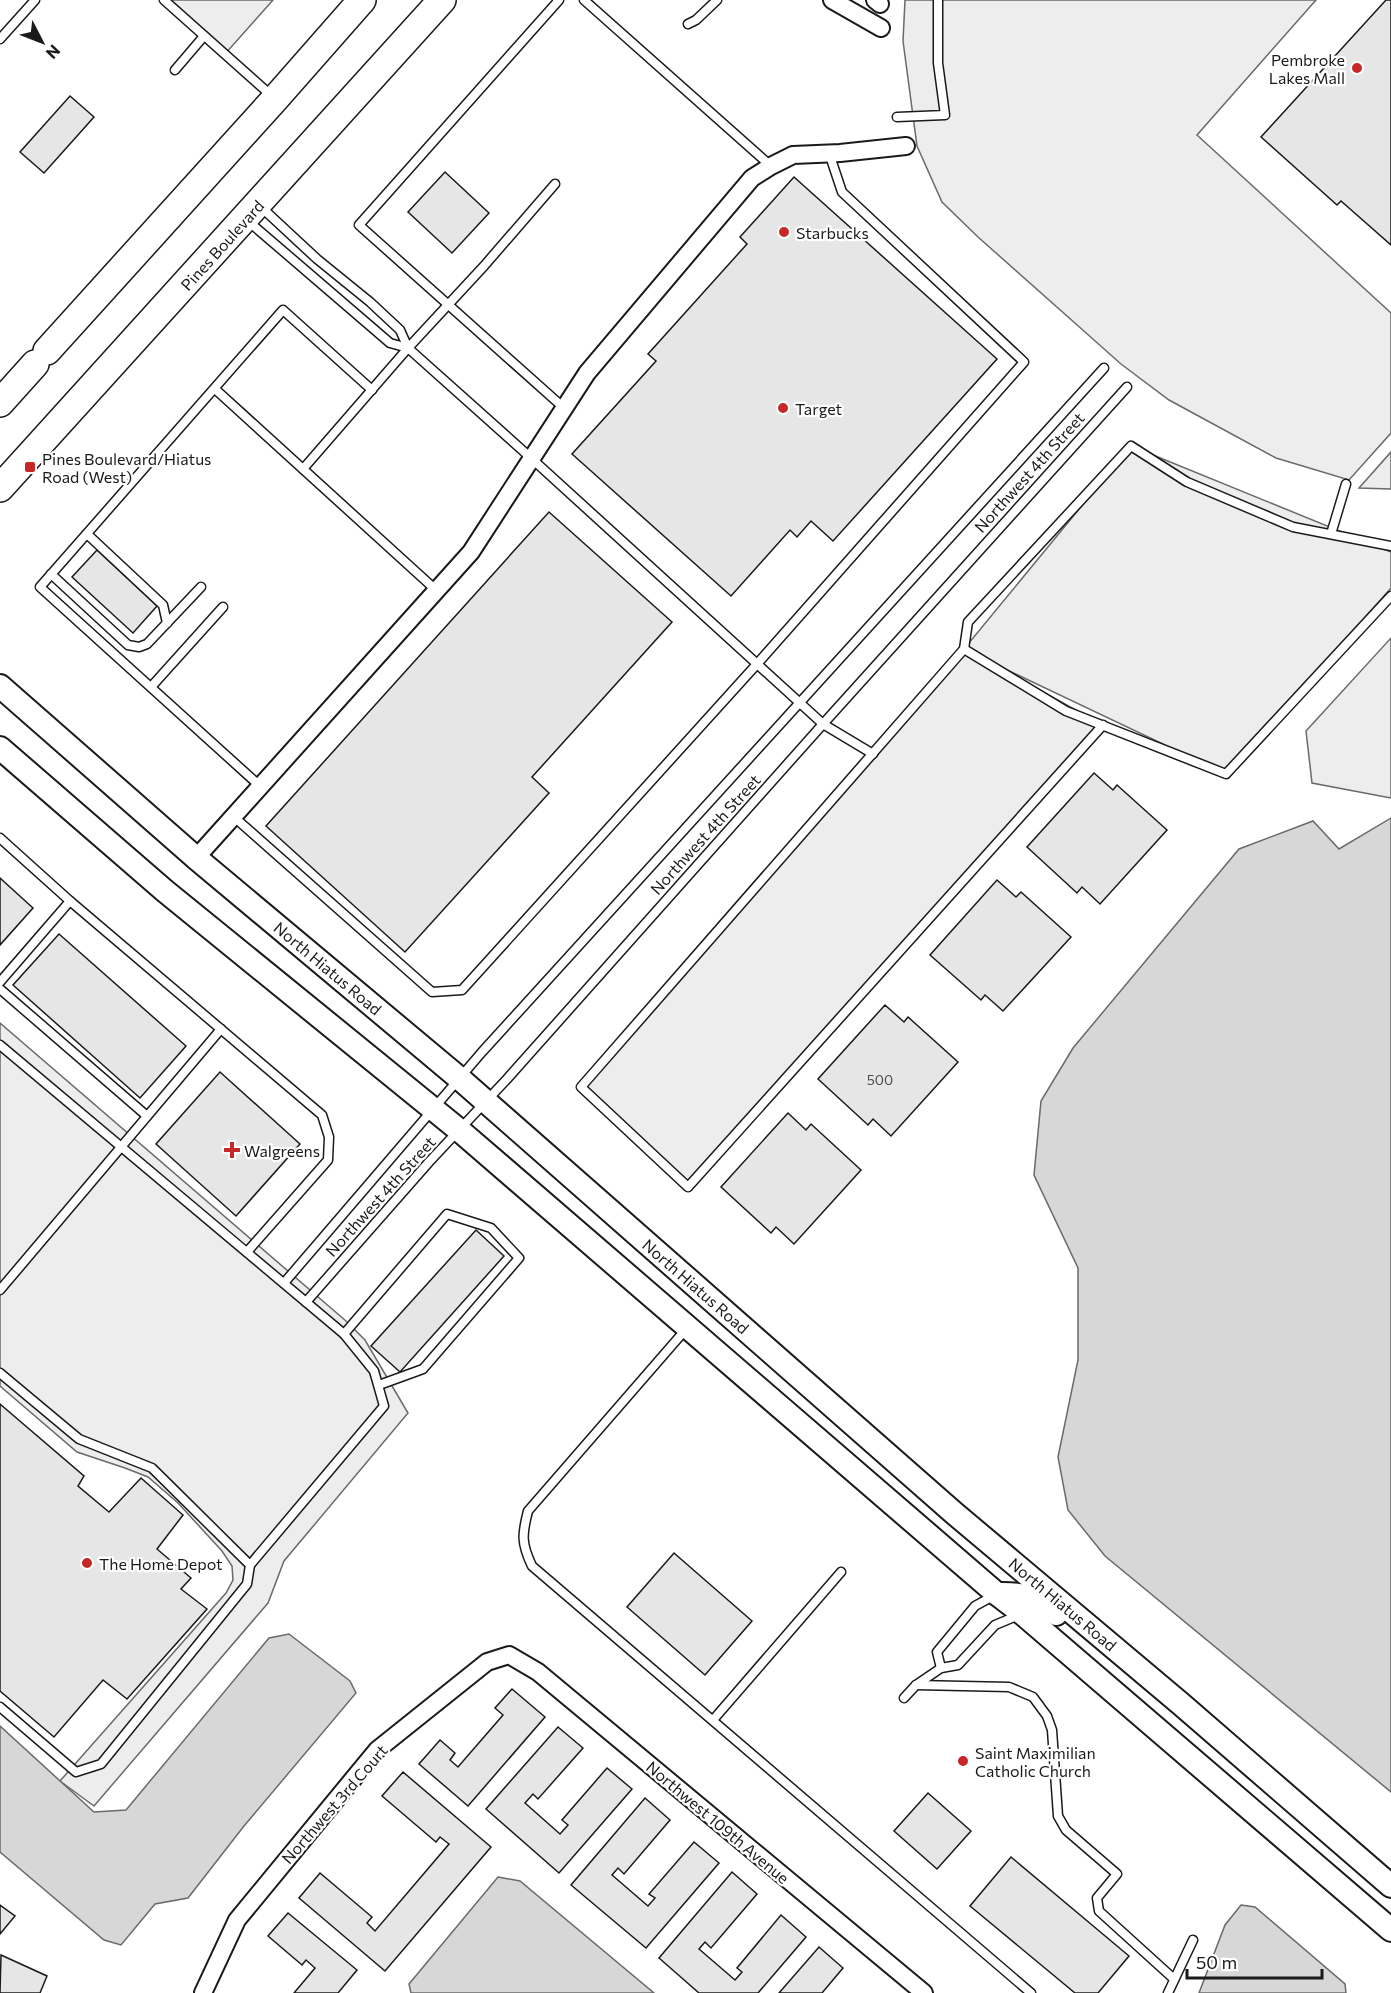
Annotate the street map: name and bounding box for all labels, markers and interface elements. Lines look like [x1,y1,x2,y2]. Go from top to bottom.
north arrow [12,12,72,72]
text: N [42,42,65,63]
place label: Pembroke Lakes Mall [1269,50,1345,87]
marker: Pembroke Lakes Mall [1350,61,1364,75]
street label: Pines Boulevard [176,196,268,294]
place label: Starbucks [796,223,869,242]
marker: Starbucks [777,225,791,239]
place label: Target [795,399,842,418]
marker: Target [776,401,790,415]
street label: Northwest 4th Street [970,408,1088,536]
place label: Pines Boulevard/Hiatus Road (West) [42,449,211,486]
marker: Pines Boulevard/Hiatus Road (West) [23,460,37,474]
street label: Northwest 4th Street [646,770,764,898]
street label: North Hiatus Road [270,918,386,1018]
house number: 500 [867,1071,893,1088]
street label: Northwest 4th Street [321,1132,439,1260]
place label: Walgreens [244,1141,320,1160]
marker: Walgreens [225,1143,239,1157]
street label: North Hiatus Road [639,1235,753,1337]
place label: The Home Depot [99,1554,223,1573]
street label: North Hiatus Road [1005,1554,1121,1654]
marker: The Home Depot [80,1556,94,1570]
street label: Northwest 3rd Court [277,1740,391,1867]
place label: Saint Maximilian Catholic Church [975,1743,1096,1780]
marker: Saint Maximilian Catholic Church [956,1754,970,1768]
street label: Northwest 109th Avenue [643,1757,793,1887]
scale bar [1187,1942,1322,1980]
text: 50 m [1196,1951,1237,1973]

